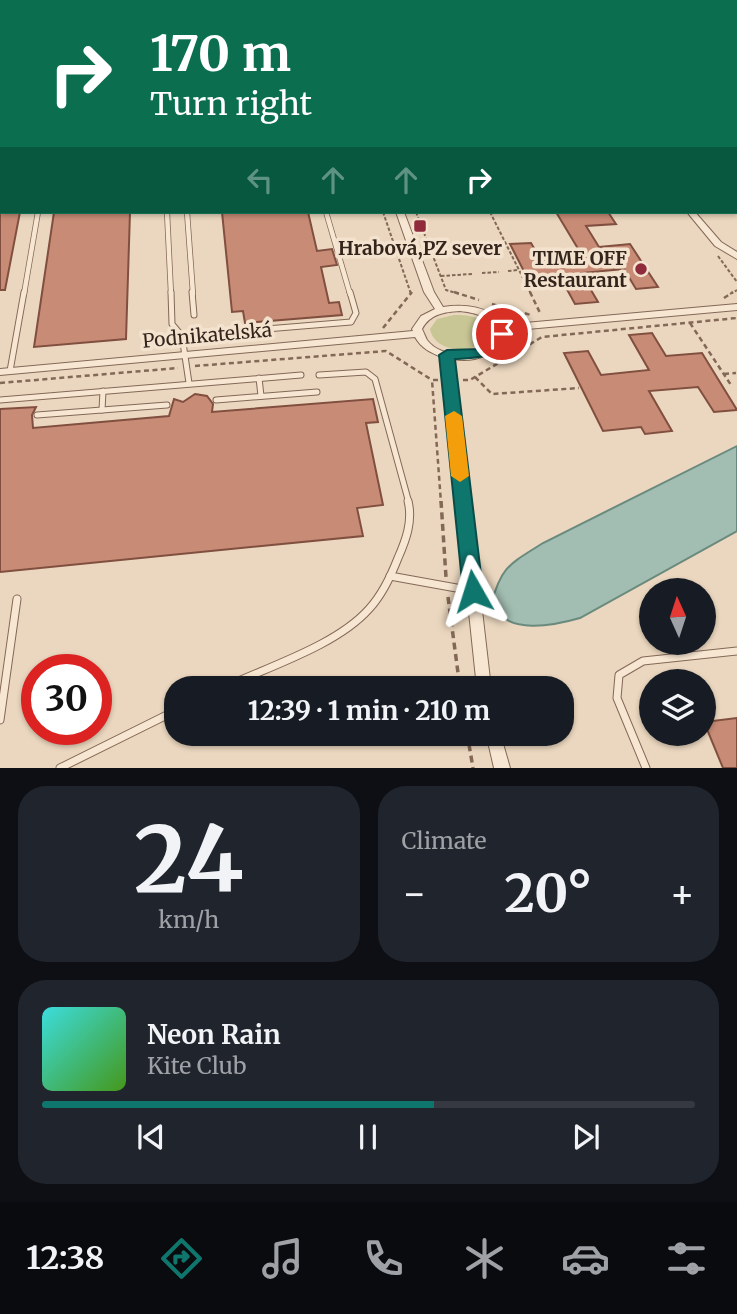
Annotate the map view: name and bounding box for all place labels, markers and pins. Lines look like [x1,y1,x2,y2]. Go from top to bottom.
marker: Hrabová,PZ sever [412,218,428,234]
place label: Hrabová,PZ sever [338,236,502,260]
place label: TIME OFF Restaurant [524,246,627,292]
marker: TIME OFF Restaurant [633,261,649,277]
pin [472,304,532,364]

